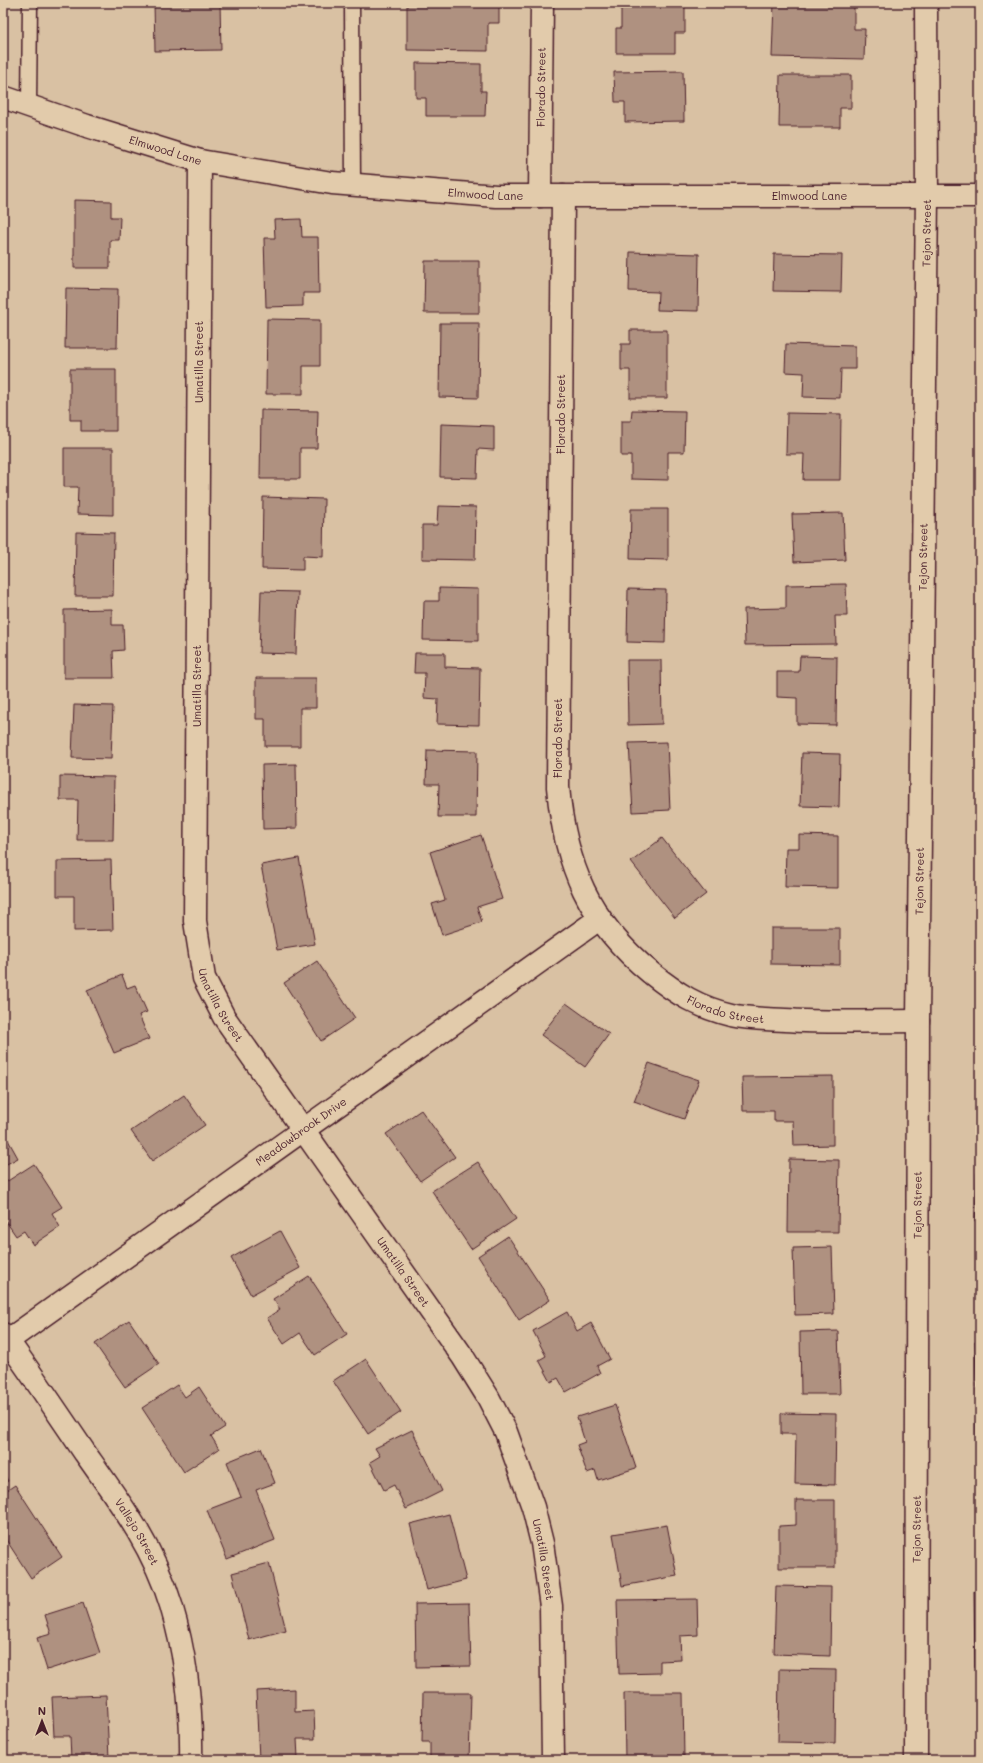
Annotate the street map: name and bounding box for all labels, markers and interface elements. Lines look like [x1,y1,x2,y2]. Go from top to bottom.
street label: Florado Street [533,47,549,127]
street label: Elmwood Lane [127,131,204,168]
street label: Elmwood Lane [447,184,523,203]
street label: Elmwood Lane [772,188,847,203]
street label: Tejon Street [918,199,934,267]
street label: Umatilla Street [191,321,206,403]
street label: Florado Street [553,374,568,454]
street label: Tejon Street [915,523,930,591]
street label: Umatilla Street [189,645,204,727]
street label: Florado Street [550,698,565,778]
street label: Tejon Street [911,847,927,915]
street label: Umatilla Street [196,967,247,1044]
street label: Florado Street [684,991,765,1026]
street label: Meadowbrook Drive [252,1093,349,1169]
street label: Tejon Street [909,1171,925,1239]
street label: Umatilla Street [374,1234,433,1310]
street label: Vallejo Street [112,1495,163,1568]
street label: Tejon Street [909,1495,924,1563]
street label: Umatilla Street [529,1517,558,1601]
north arrow [22,1701,62,1741]
text: N [38,1703,46,1718]

